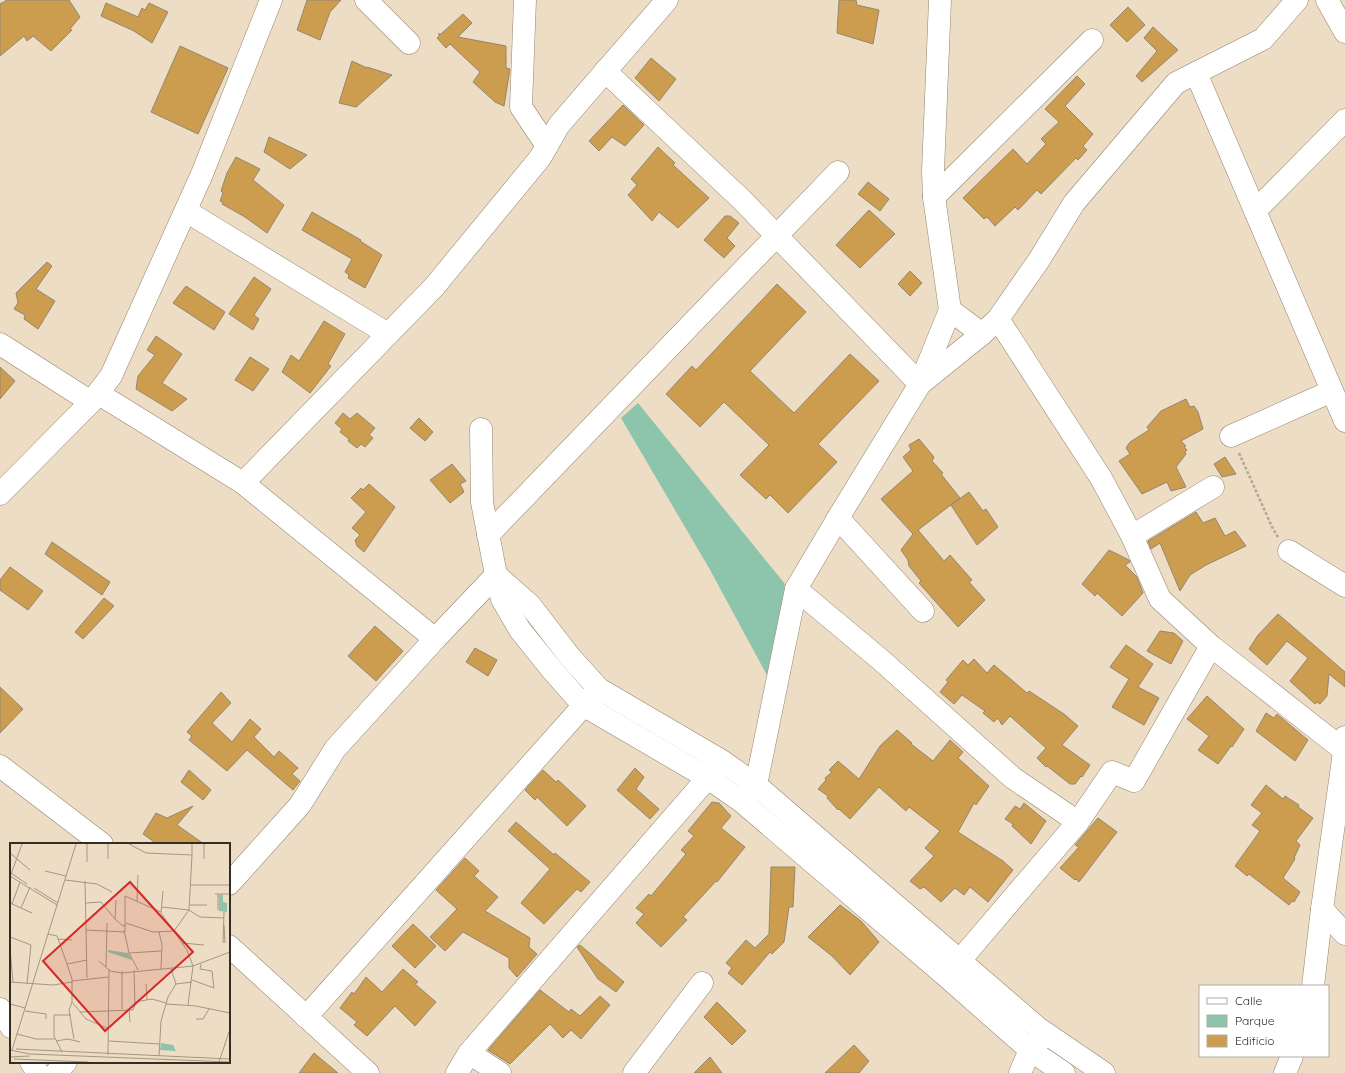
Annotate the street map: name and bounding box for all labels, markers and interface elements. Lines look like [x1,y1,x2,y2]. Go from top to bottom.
inset map [10,843,230,1063]
legend [1199,985,1329,1057]
text: Calle [1235,993,1263,1008]
text: Parque [1235,1013,1275,1028]
text: Edificio [1235,1033,1275,1048]

